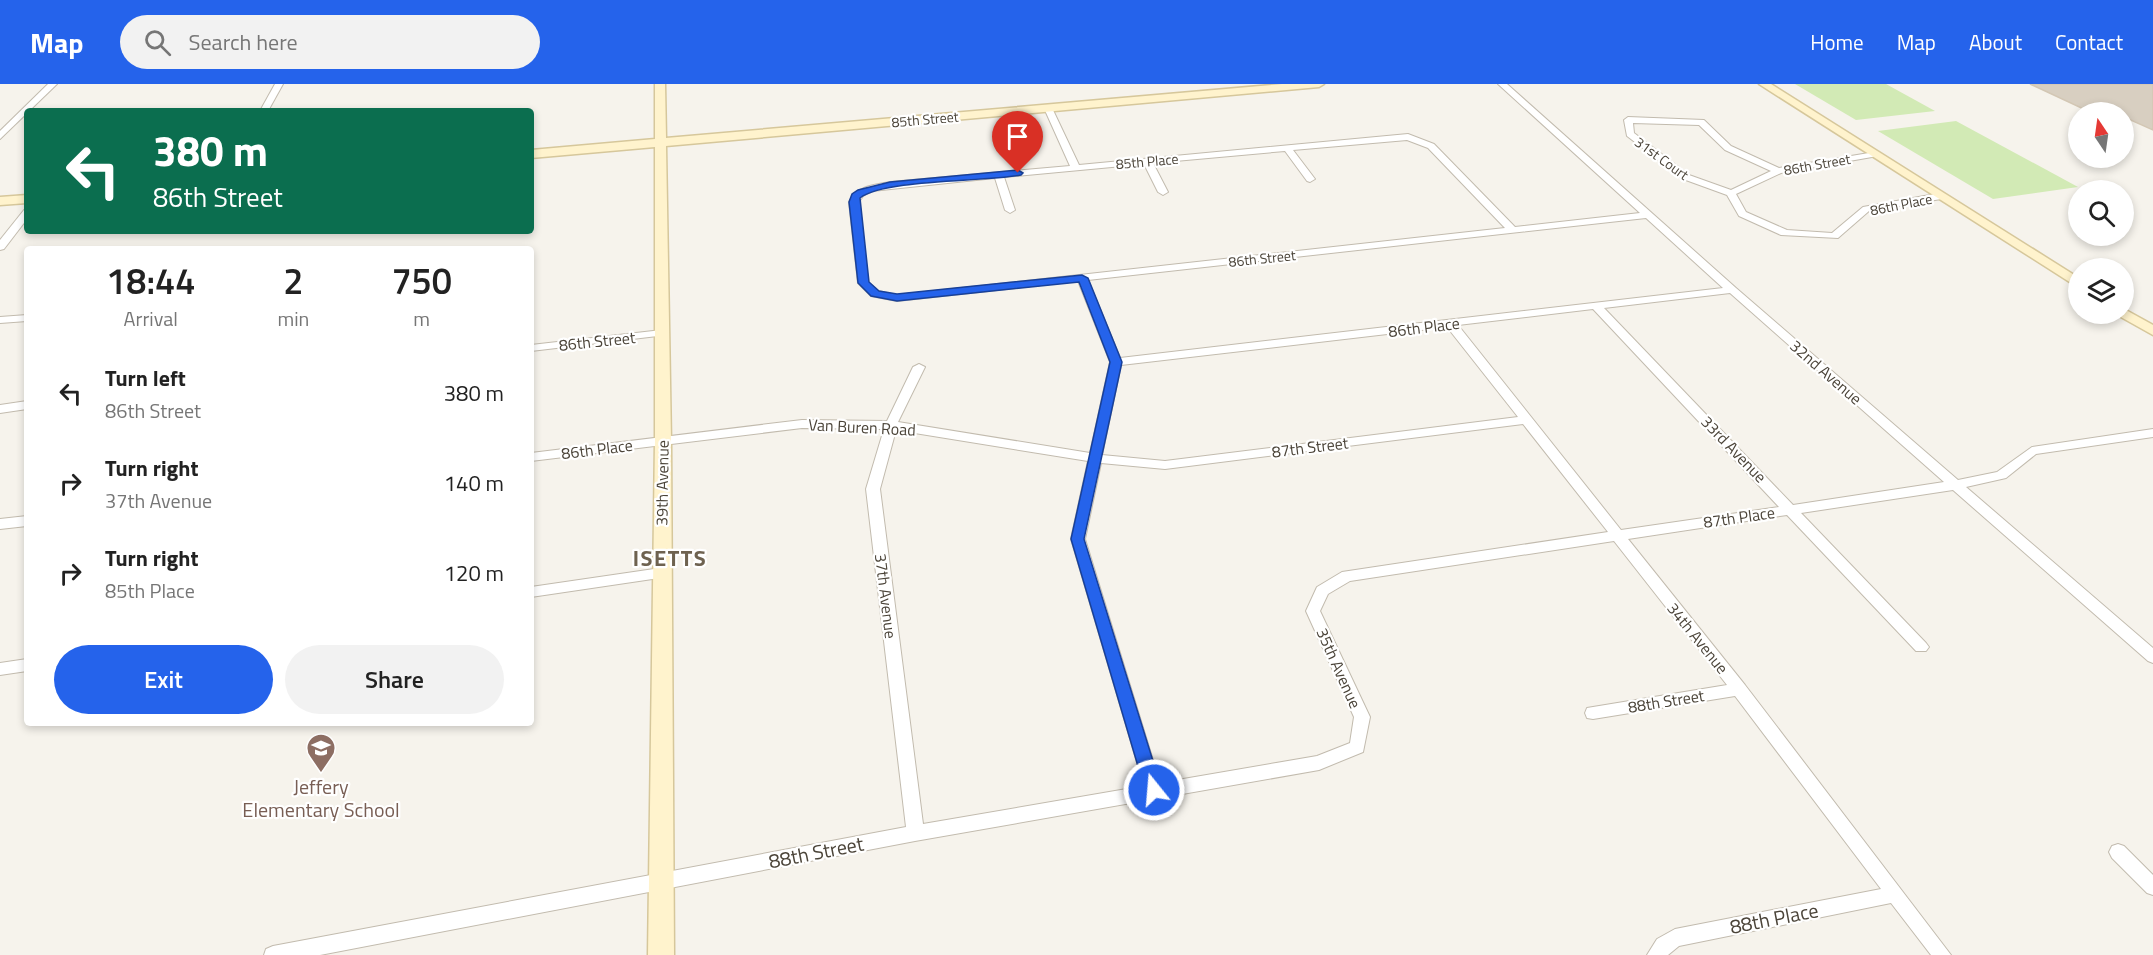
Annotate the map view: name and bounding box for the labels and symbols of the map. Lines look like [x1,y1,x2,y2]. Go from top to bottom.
north arrow [2068,102,2134,168]
street label: 85th Street [891,106,960,132]
pin [992,111,1043,173]
street label: 31st Court [1631,131,1693,185]
street label: 85th Place [1115,148,1179,174]
street label: 86th Street [1782,148,1852,180]
street label: 86th Place [1868,188,1934,220]
street label: 86th Street [1227,244,1297,272]
street label: 86th Place [1387,311,1461,343]
street label: 86th Street [558,325,637,357]
street label: 32nd Avenue [1785,334,1867,410]
street label: 33rd Avenue [1696,410,1772,488]
street label: Van Buren Road [808,412,916,442]
street label: 87th Street [1270,430,1350,464]
street label: 86th Place [560,433,634,465]
street label: 39th Avenue [649,440,675,526]
street label: 87th Place [1702,500,1776,534]
district label: ISETTS [633,541,707,575]
street label: 37th Avenue [869,552,903,640]
street label: 34th Avenue [1662,597,1734,679]
street label: 35th Avenue [1311,624,1367,712]
street label: 88th Street [1626,683,1706,719]
school or university icon: Jeffery Elementary School [305,732,337,774]
position arrow [1122,758,1186,822]
place label: Jeffery Elementary School [242,771,400,825]
street label: 88th Street [766,828,866,876]
street label: 88th Place [1727,894,1821,942]

